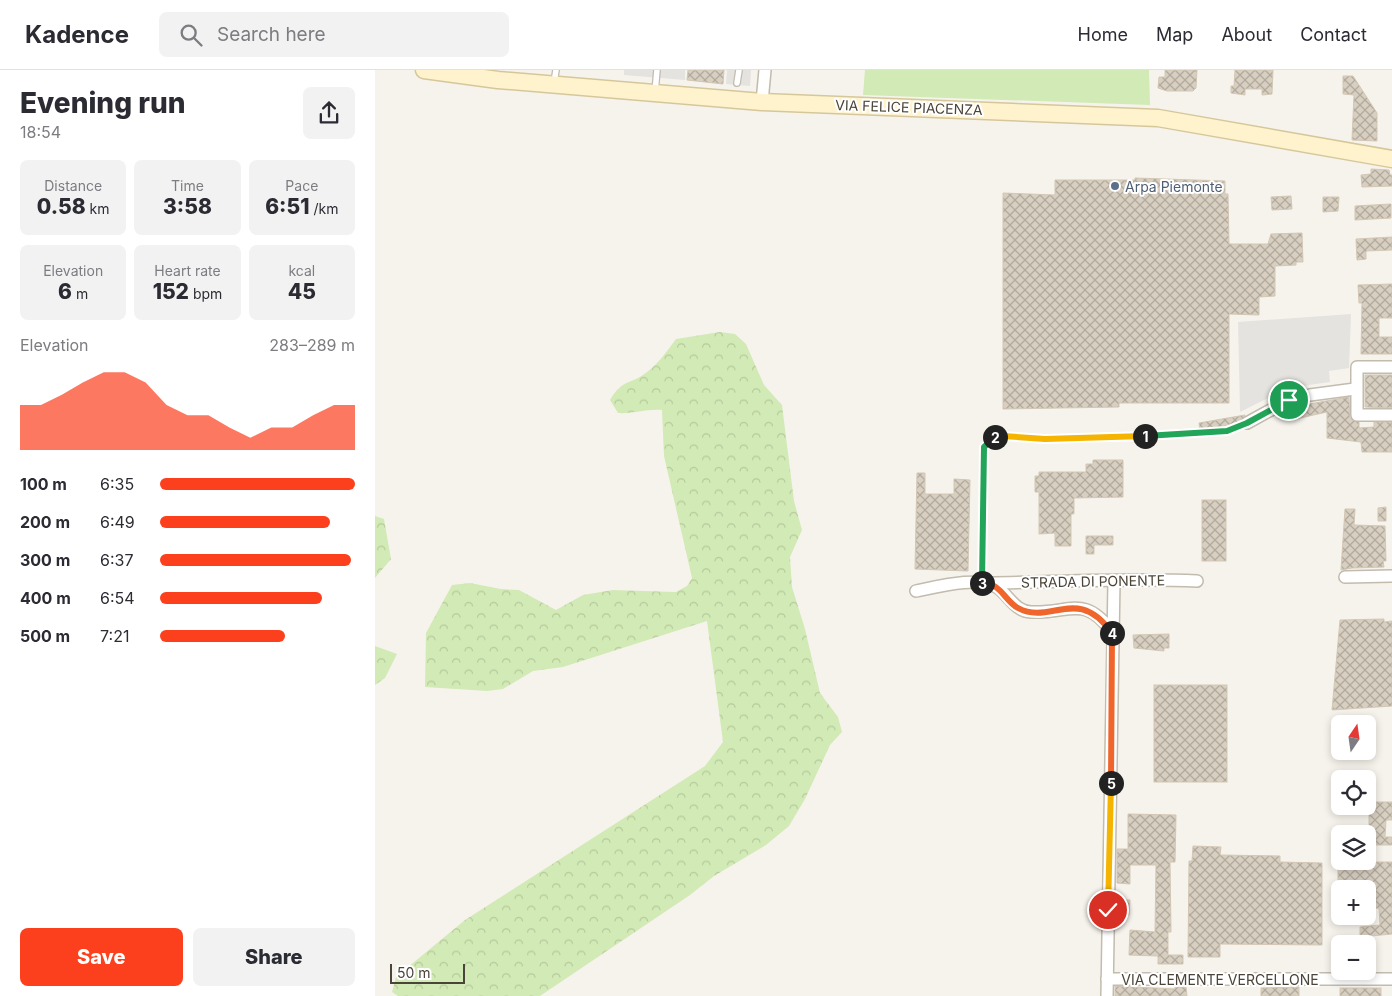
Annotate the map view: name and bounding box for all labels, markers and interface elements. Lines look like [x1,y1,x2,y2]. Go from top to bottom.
search box [159,12,509,57]
text: Kadence [25,20,129,49]
icon: search [177,21,205,49]
text: Search here [217,23,326,46]
text: Home [1078,24,1128,45]
text: Map [1156,24,1193,45]
text: About [1221,24,1272,45]
text: Contact [1300,24,1367,45]
text: Evening run [20,86,186,120]
button: share [303,87,355,139]
street label: VIA FELICE PIACENZA [835,96,983,118]
text: 18:54 [20,122,61,142]
text: Distance [44,177,102,194]
text: Time [171,177,204,194]
text: Pace [285,177,318,194]
place label: Arpa Piemonte [1125,178,1223,195]
marker: Arpa Piemonte [1109,180,1121,192]
text: 0.58 [37,194,86,219]
text: 3:58 [163,194,212,219]
text: 6:51 [265,194,309,219]
text: km [86,200,110,217]
text: /km [309,200,338,217]
text: Elevation [43,262,103,279]
text: Heart rate [154,262,221,279]
text: kcal [288,262,315,279]
text: 6 [58,279,72,304]
text: 152 [153,279,189,304]
text: 45 [288,279,316,304]
text: m [72,285,88,302]
text: bpm [189,285,222,302]
text: Elevation [20,335,89,355]
text: 283–289 m [269,335,355,355]
pin [1268,379,1310,421]
icon: arrive [1275,386,1303,414]
pin: 2 [983,424,1007,450]
pin: 1 [1133,424,1157,448]
text: 1 [1142,428,1149,445]
text: 2 [991,429,1000,446]
text: 100 m [20,474,67,494]
text: 6:35 [100,474,134,494]
text: 200 m [20,512,70,532]
text: 6:49 [100,512,135,532]
text: 300 m [20,550,70,570]
text: 6:37 [100,550,133,570]
pin: 3 [969,570,995,596]
street label: STRADA DI PONENTE [1021,571,1165,591]
text: 3 [978,575,987,592]
text: 400 m [20,588,71,608]
text: 6:54 [100,588,135,608]
pin: 4 [1099,620,1125,646]
text: 4 [1108,625,1117,642]
text: 500 m [20,626,70,646]
text: 7:21 [100,626,129,646]
north arrow [1331,715,1376,760]
map controls [1331,715,1376,980]
pin: 5 [1099,770,1123,796]
button: locate [1331,770,1376,815]
text: 5 [1107,775,1116,792]
button: layers [1331,825,1376,870]
button: + [1331,880,1376,925]
pin [1087,889,1129,931]
icon: check [1094,896,1122,924]
button: Save [20,928,183,986]
button: Share [193,928,355,986]
button: − [1331,935,1376,980]
scale bar [390,961,465,984]
text: 50 m [397,964,431,981]
street label: VIA CLEMENTE VERCELLONE [1121,971,1319,988]

